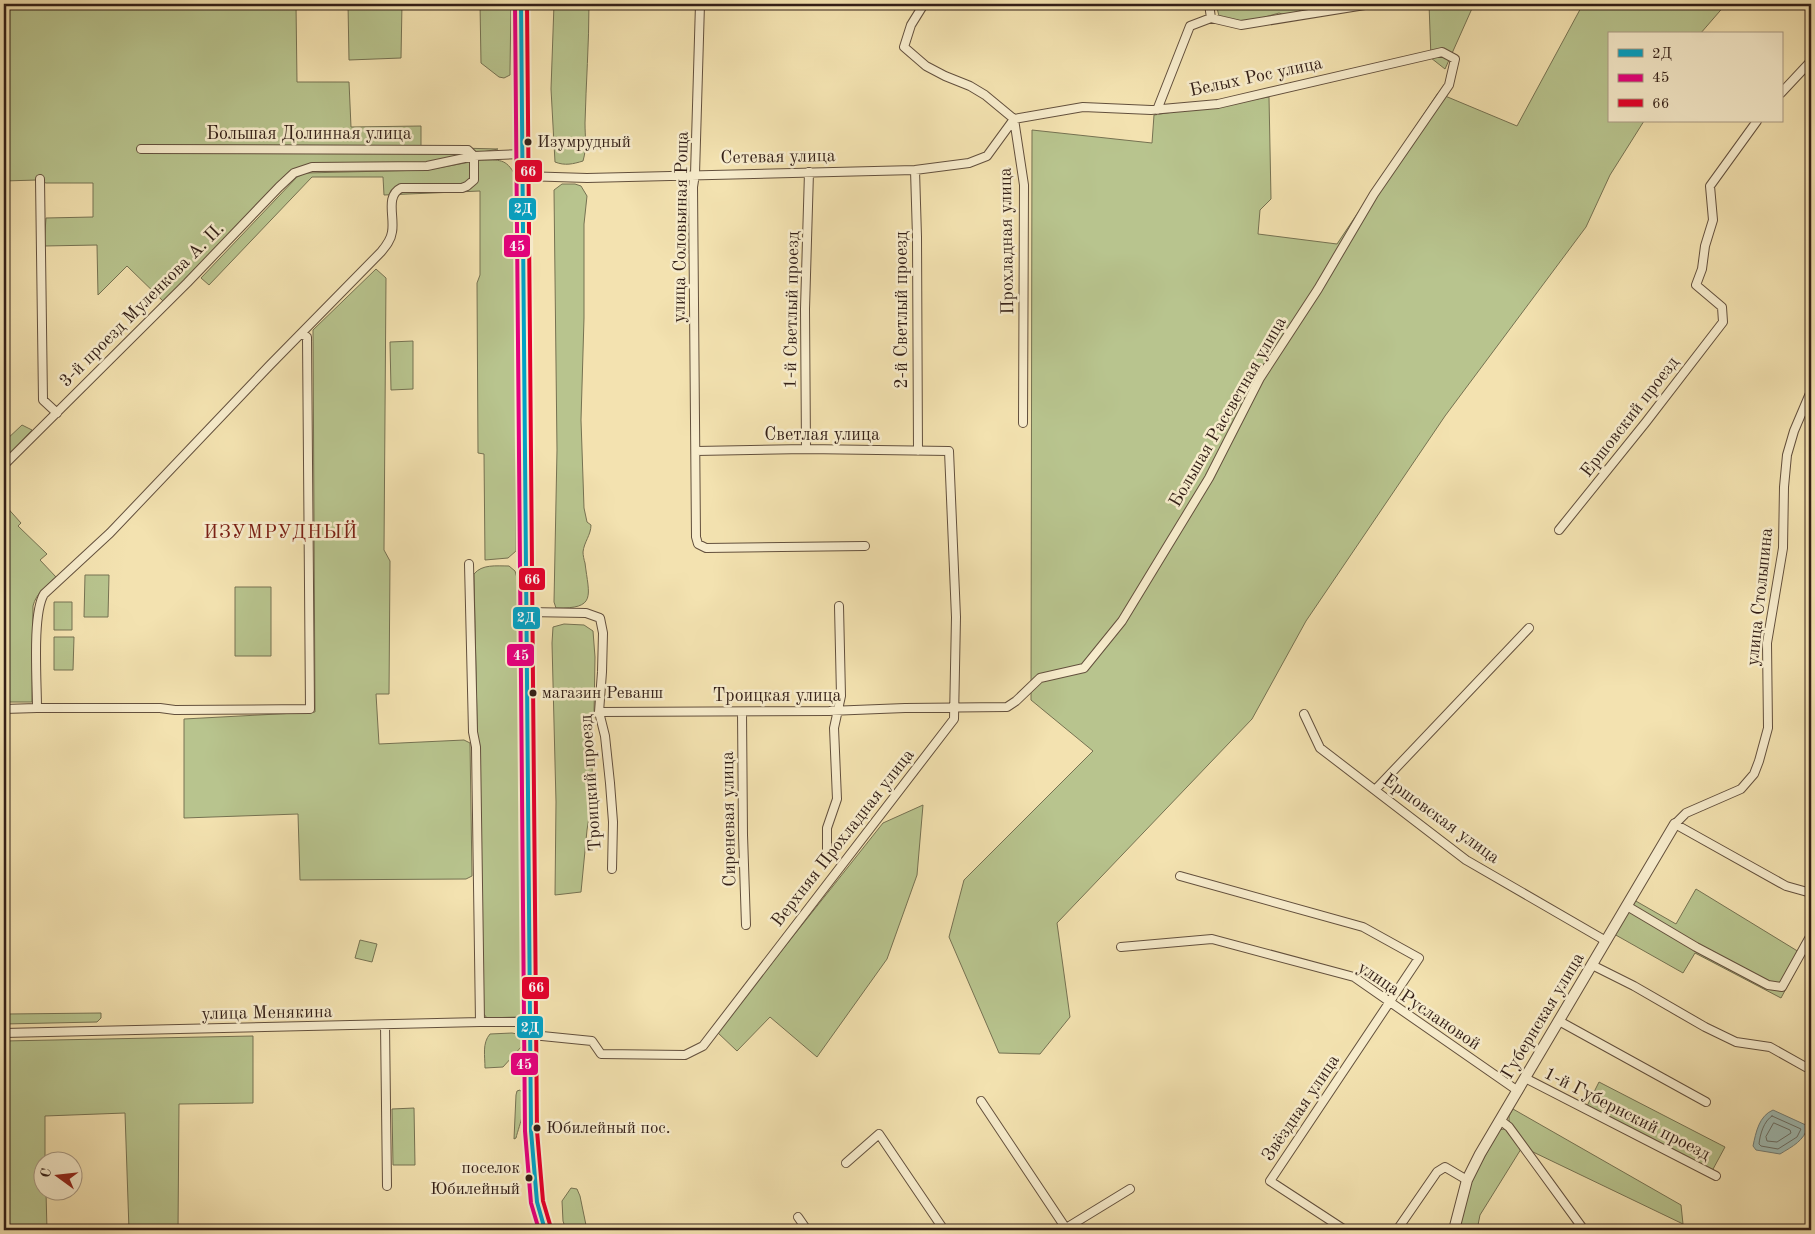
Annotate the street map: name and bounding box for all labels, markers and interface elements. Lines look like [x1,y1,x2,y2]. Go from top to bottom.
legend [1608,32,1782,122]
text: 2Д [1652,47,1672,62]
street label: Белых Рос улица [1188,54,1324,100]
text: 45 [1652,71,1669,86]
text: 66 [1652,97,1669,112]
street label: Большая Долинная улица [206,125,412,143]
street label: улица Соловьиная Роща [670,131,692,323]
place label: Изумрудный [537,134,631,151]
marker: Изумрудный [523,137,533,147]
street label: Сетевая улица [720,147,836,167]
line badge: 66 [514,159,543,183]
text: 66 [520,165,536,179]
street label: Прохладная улица [997,167,1017,315]
line badge: 2Д [508,197,537,221]
text: 2Д [514,202,532,216]
street label: 3-й проезд Муленкова А. П. [56,219,228,391]
street label: 1-й Светлый проезд [782,231,802,389]
street label: 2-й Светлый проезд [893,231,911,389]
line badge: 45 [503,234,531,258]
text: 45 [509,240,525,254]
street label: Большая Рассветная улица [1166,314,1290,510]
street label: Ершовский проезд [1578,353,1683,481]
street label: Светлая улица [764,426,880,444]
district label: ИЗУМРУДНЫЙ [203,520,359,543]
street label: улица Столыпина [1744,527,1776,667]
line badge: 66 [518,567,546,591]
text: 66 [524,573,540,587]
line badge: 2Д [512,606,541,630]
text: 2Д [517,611,535,625]
line badge: 45 [506,643,535,667]
text: 45 [513,649,529,663]
place label: магазин Реванш [542,685,663,702]
street label: Троицкая улица [712,687,842,705]
marker: магазин Реванш [528,688,538,698]
street label: Троицкий проезд [577,714,605,852]
street label: Верхняя Прохладная улица [768,746,918,930]
street label: Сиреневая улица [719,751,739,887]
street label: Ершовская улица [1379,771,1503,867]
street label: Губернская улица [1498,950,1588,1082]
street label: улица Руслановой [1354,958,1484,1054]
line badge: 66 [521,976,550,1000]
text: 66 [528,981,544,995]
street label: улица Менякина [201,1003,333,1023]
line badge: 2Д [516,1015,544,1039]
text: 2Д [521,1021,539,1035]
street label: Звёздная улица [1259,1051,1343,1164]
line badge: 45 [510,1052,539,1076]
text: 45 [516,1058,532,1072]
street label: 1-й Губернский проезд [1541,1064,1713,1164]
place label: Юбилейный пос. [546,1120,671,1137]
marker: Юбилейный пос. [532,1123,542,1133]
north arrow [32,1152,82,1202]
place label: поселок Юбилейный [430,1160,520,1198]
text: С [38,1167,54,1179]
marker: поселок Юбилейный [524,1173,534,1183]

